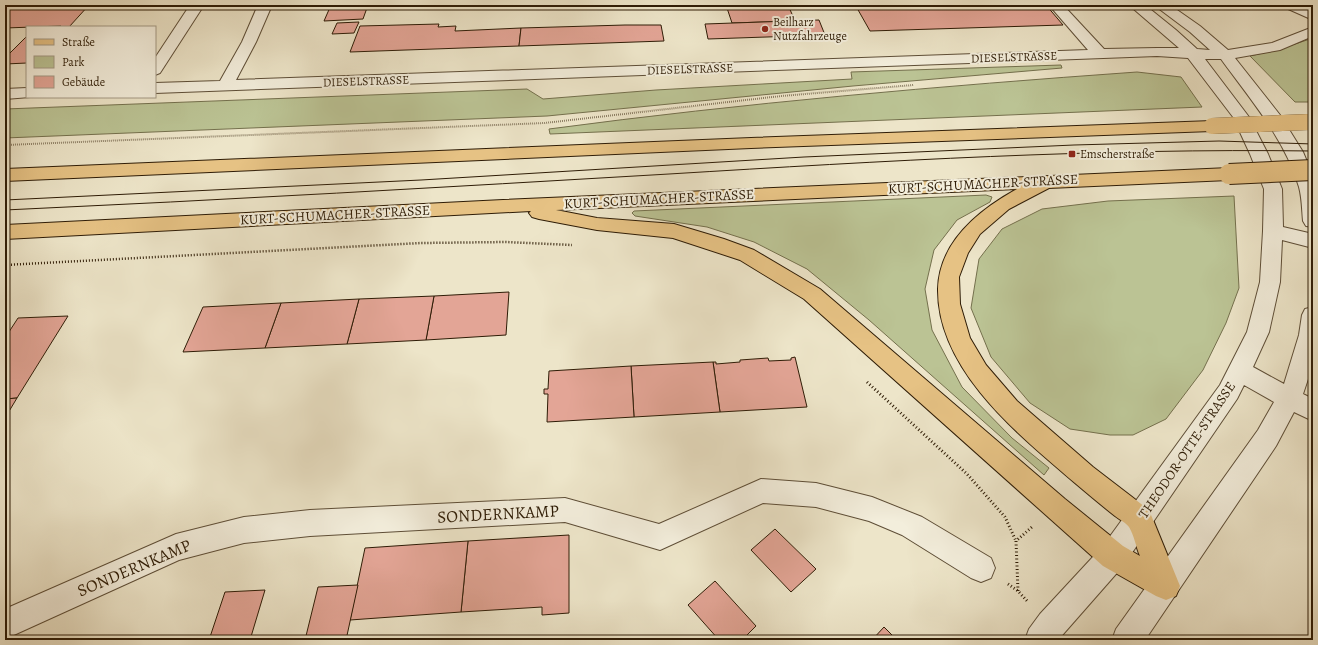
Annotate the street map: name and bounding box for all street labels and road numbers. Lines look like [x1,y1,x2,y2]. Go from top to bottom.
street label: DIESELSTRASSE [971,47,1057,67]
street label: DIESELSTRASSE [647,59,733,79]
street label: DIESELSTRASSE [323,71,409,91]
street label: KURT-SCHUMACHER-STRASSE [887,170,1079,198]
street label: KURT-SCHUMACHER-STRASSE [563,185,755,213]
street label: KURT-SCHUMACHER-STRASSE [239,201,431,229]
street label: THEODOR-OTTE-STRASSE [1134,378,1240,522]
street label: SONDERNKAMP [437,499,559,529]
street label: SONDERNKAMP [73,534,195,602]

